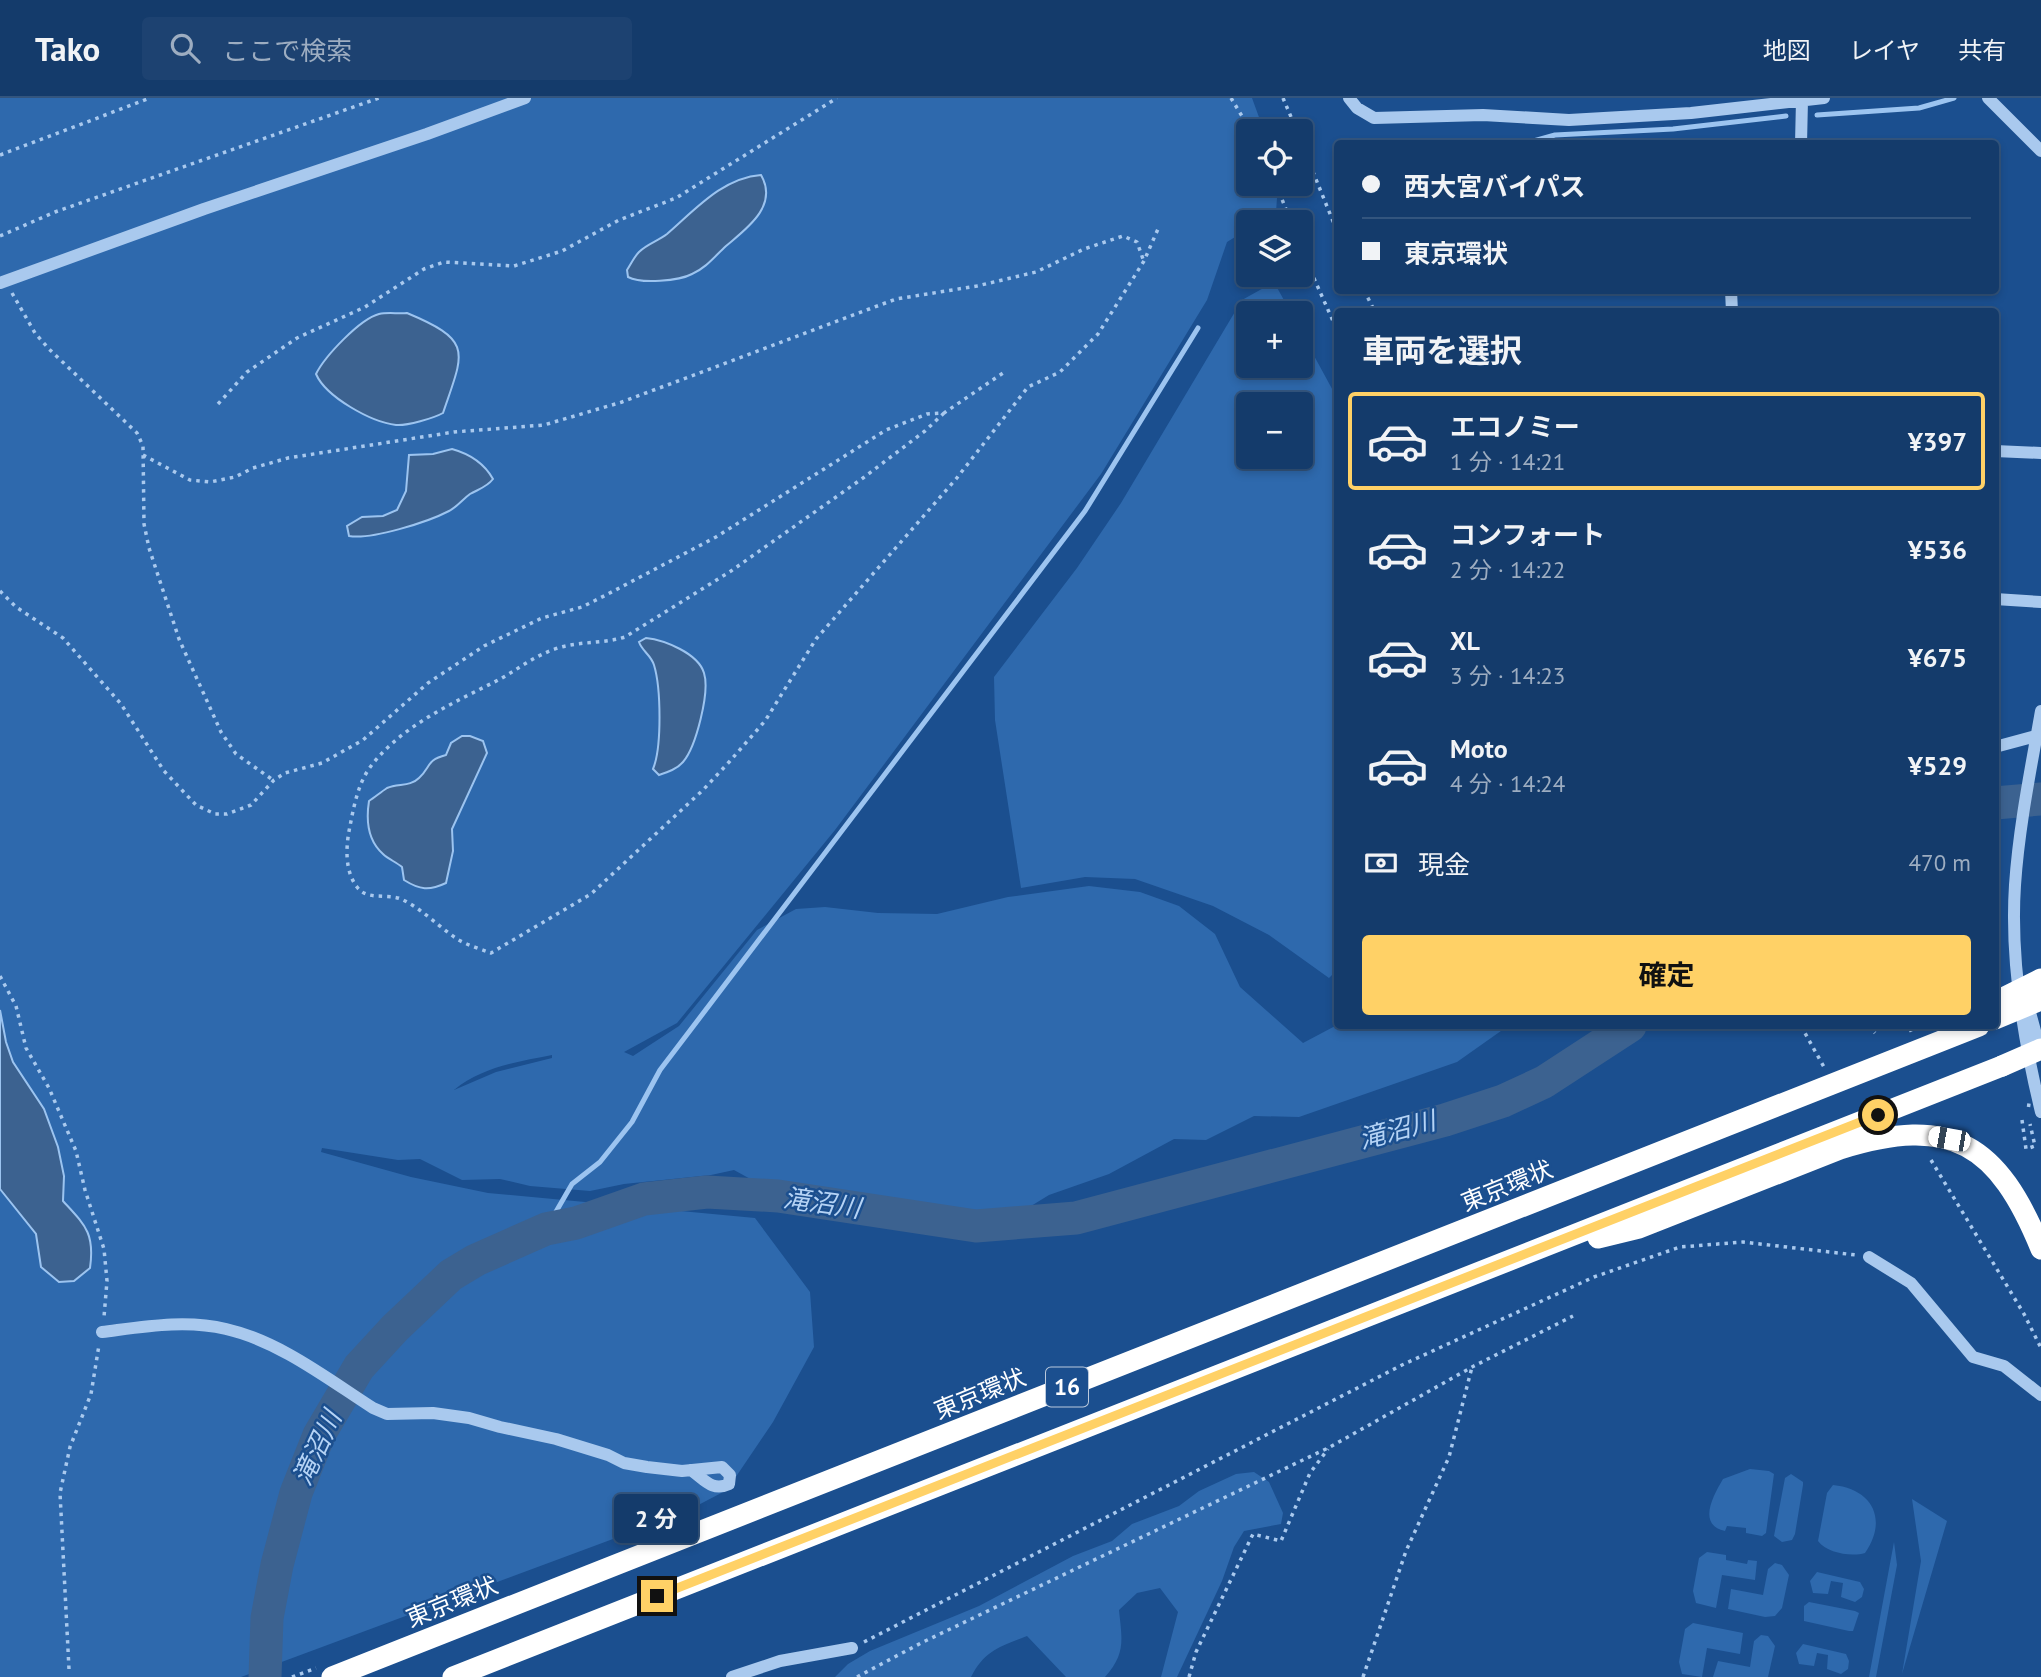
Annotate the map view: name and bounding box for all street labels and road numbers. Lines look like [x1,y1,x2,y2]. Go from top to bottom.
street label: 東京環状 [1457,1153,1557,1218]
street label: 東京環状 [930,1361,1030,1426]
road number: 16 [1046,1368,1088,1406]
street label: 東京環状 [402,1569,502,1634]

